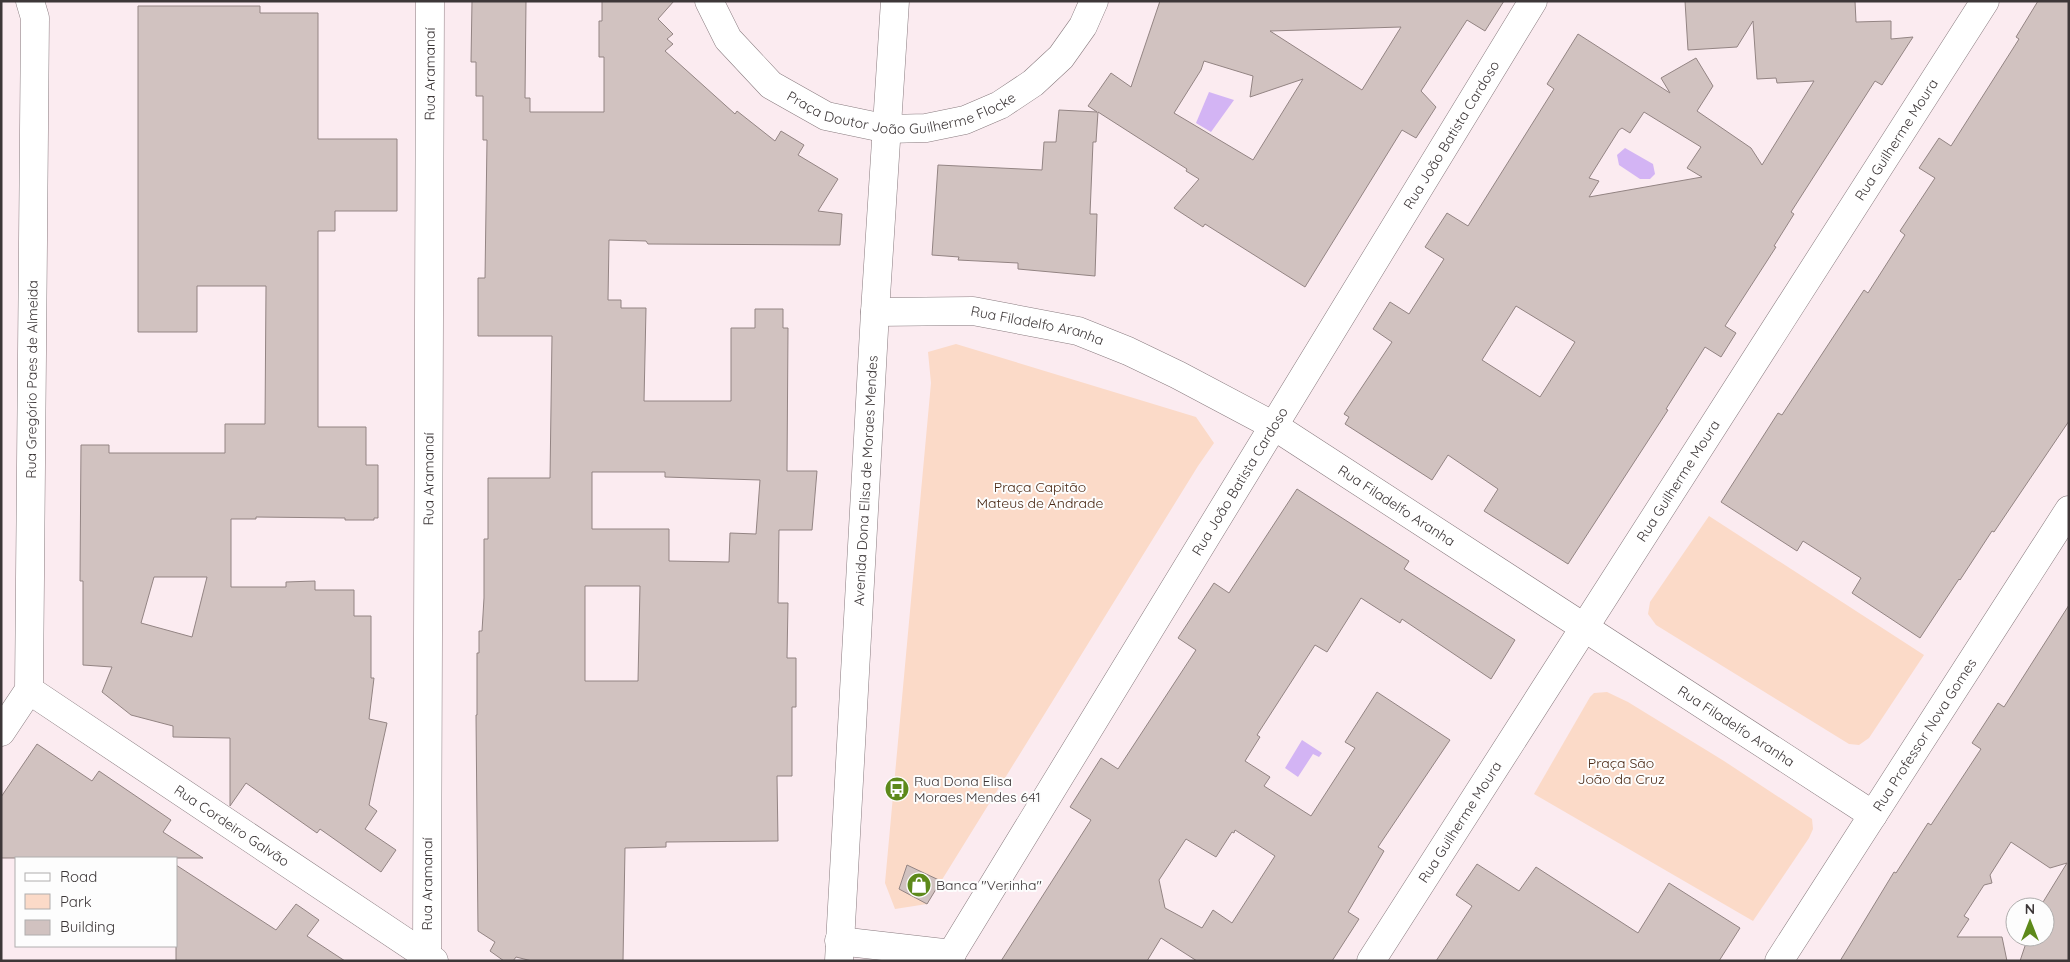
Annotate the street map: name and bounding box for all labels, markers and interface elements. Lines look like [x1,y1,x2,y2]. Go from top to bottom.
street label: Rua Aramanaí [421,27,439,121]
street label: Rua João Batista Cardoso [1399,57,1503,212]
street label: Rua Guilherme Moura [1851,75,1942,204]
street label: Praça Doutor João Guilherme Flocke [782,83,1022,99]
text: Praça Doutor João Guilherme Flocke [784,87,1019,138]
street label: Rua Gregório Paes de Almeida [22,280,42,479]
street label: Rua Filadelfo Aranha [969,302,1106,349]
street label: Avenida Dona Elisa de Moraes Mendes [850,355,882,607]
street label: Rua João Batista Cardoso [1188,404,1292,559]
street label: Rua Guilherme Moura [1633,417,1724,545]
street label: Rua Aramanaí [419,432,438,526]
street label: Rua Filadelfo Aranha [1335,461,1458,550]
park label: Praça Capitão Mateus de Andrade [977,478,1104,512]
street label: Rua Professor Nova Gomes [1869,655,1980,815]
street label: Rua Filadelfo Aranha [1674,682,1798,771]
park label: Praça São João da Cruz [1577,754,1665,788]
street label: Rua Guilherme Moura [1414,758,1505,886]
place label: Rua Dona Elisa Moraes Mendes 641 [914,772,1041,806]
bus stop icon: Rua Dona Elisa Moraes Mendes 641 [884,776,910,802]
street label: Rua Cordeiro Galvão [171,781,293,871]
street label: Rua Aramanaí [418,837,436,931]
legend [15,857,178,947]
text: Road [60,867,97,886]
shop icon: Banca "Verinha" [906,872,932,898]
place label: Banca "Verinha" [936,876,1042,894]
text: Park [60,892,92,911]
north arrow [2005,897,2055,947]
text: N [2025,900,2035,918]
text: Building [60,917,115,936]

